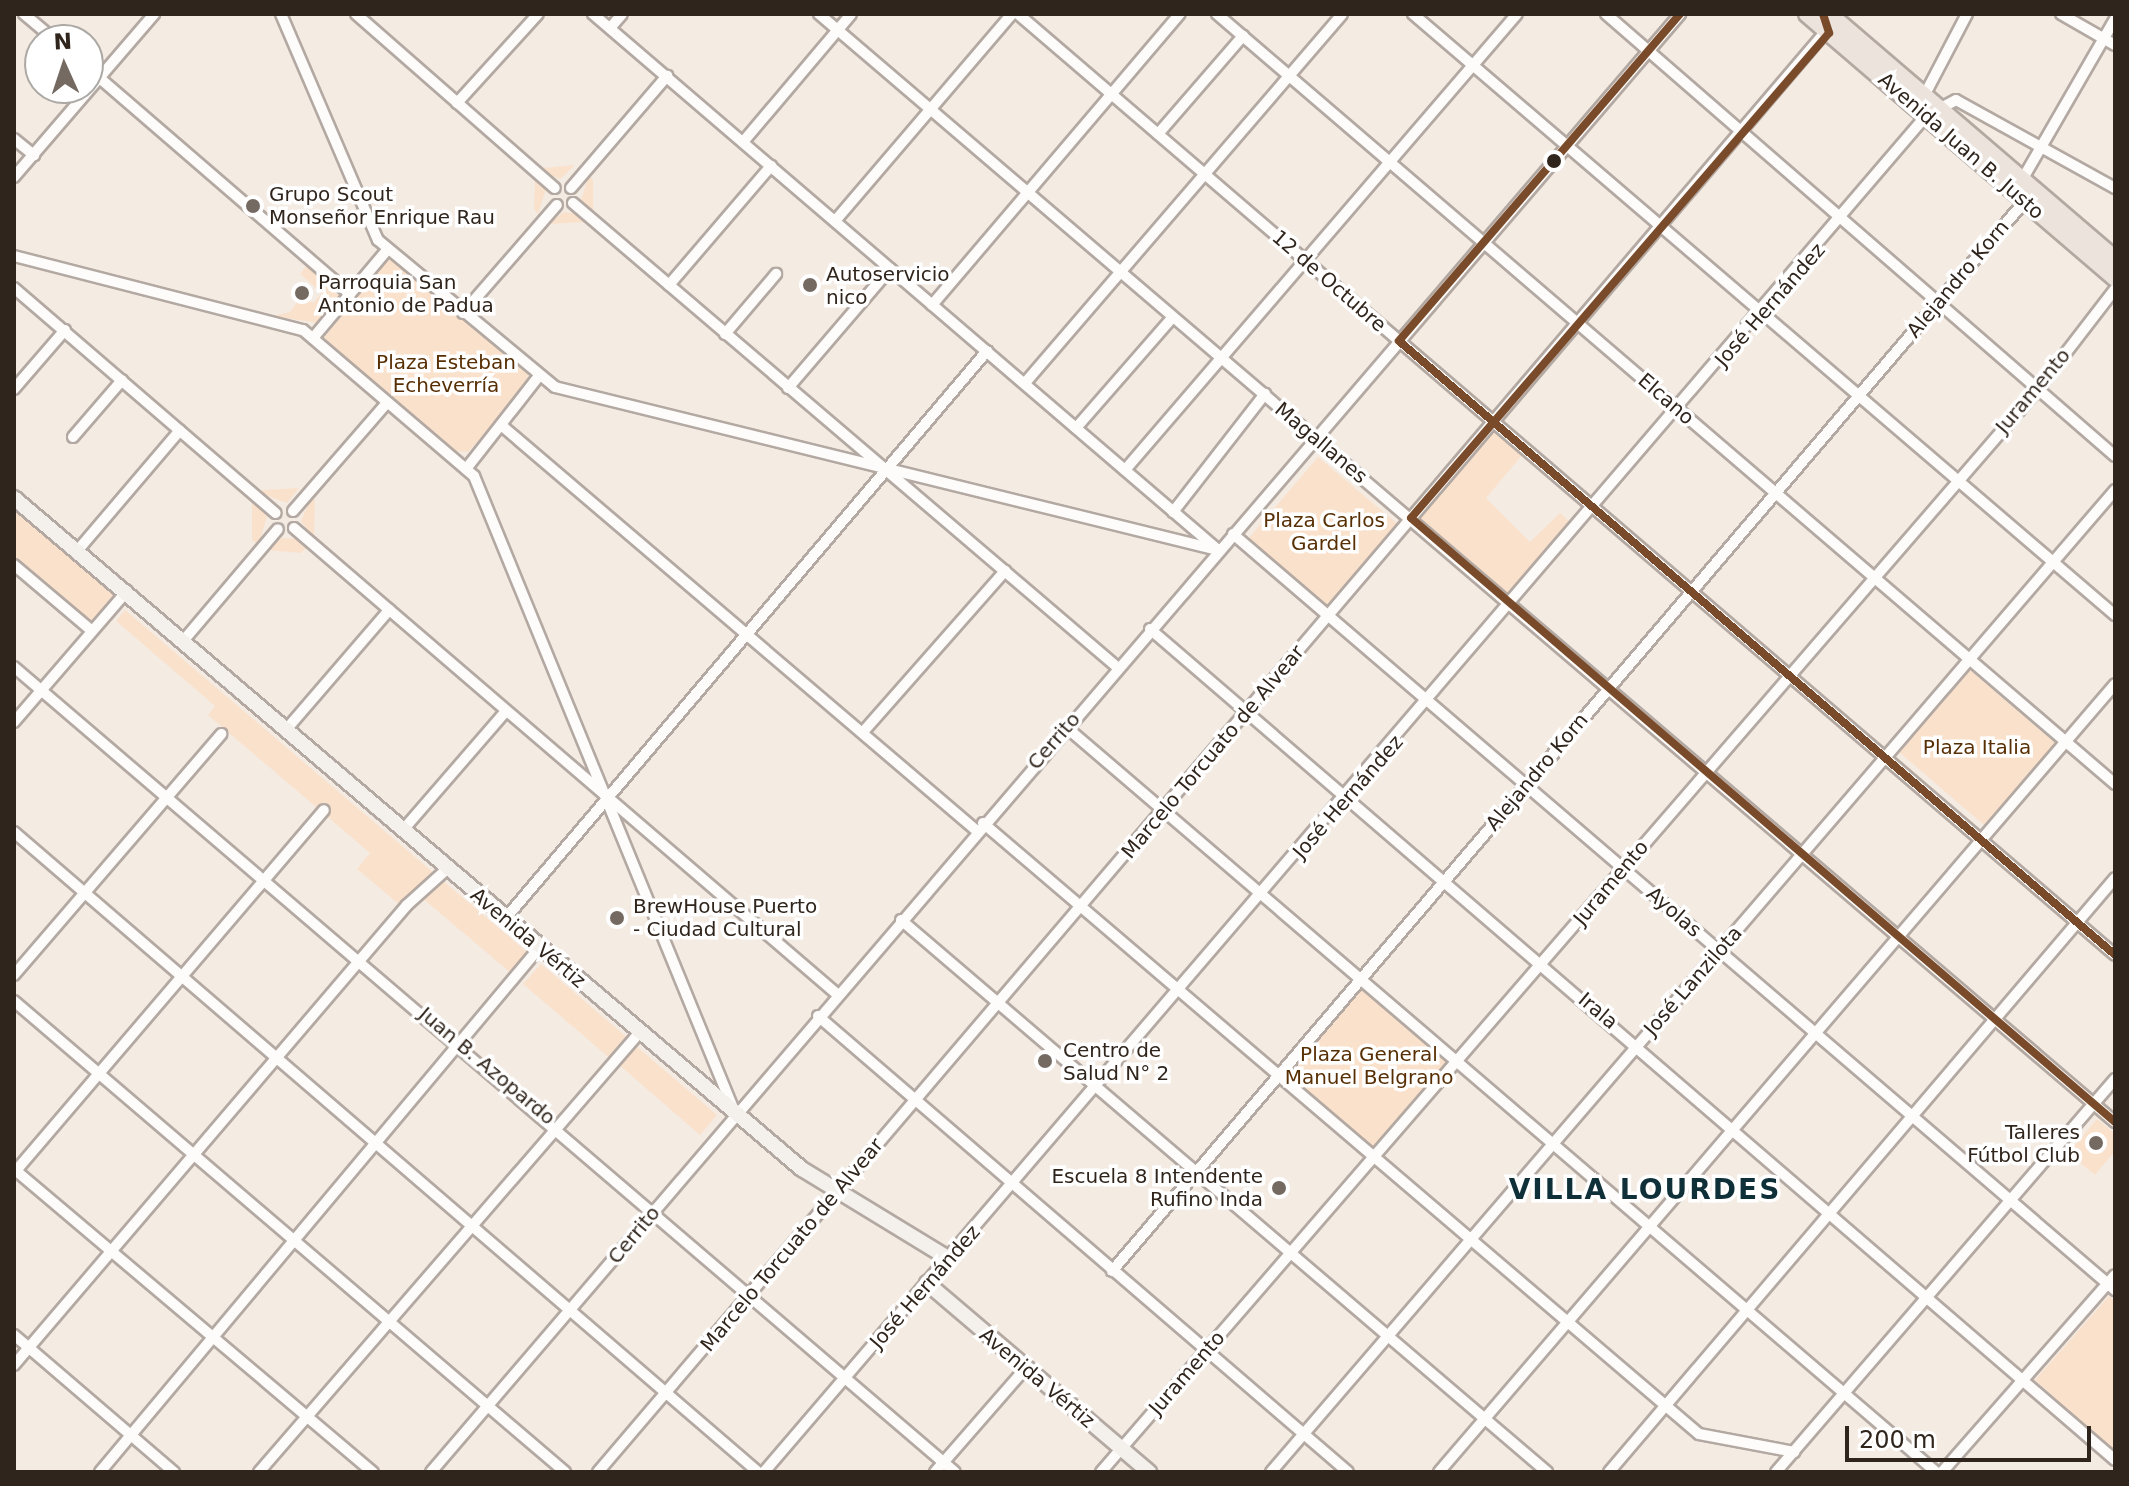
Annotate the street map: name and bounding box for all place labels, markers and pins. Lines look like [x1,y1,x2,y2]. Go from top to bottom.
unlabelled marker [1546,153,1562,169]
place label: Grupo Scout Monseñor Enrique Rau [269,182,495,229]
marker: Grupo Scout Monseñor Enrique Rau [244,197,262,215]
place label: Autoservicio nico [826,262,950,309]
place label: Parroquia San Antonio de Padua [318,270,494,317]
marker: Autoservicio nico [801,276,819,294]
marker: Parroquia San Antonio de Padua [293,284,311,302]
place label: BrewHouse Puerto - Ciudad Cultural [633,894,817,941]
marker: BrewHouse Puerto - Ciudad Cultural [608,909,626,927]
place label: Centro de Salud N° 2 [1063,1038,1169,1085]
marker: Centro de Salud N° 2 [1034,1050,1056,1072]
place label: Talleres Fútbol Club [1967,1120,2080,1167]
marker: Talleres Fútbol Club [2087,1134,2105,1152]
place label: Escuela 8 Intendente Rufino Inda [1051,1164,1263,1211]
marker: Escuela 8 Intendente Rufino Inda [1270,1179,1288,1197]

